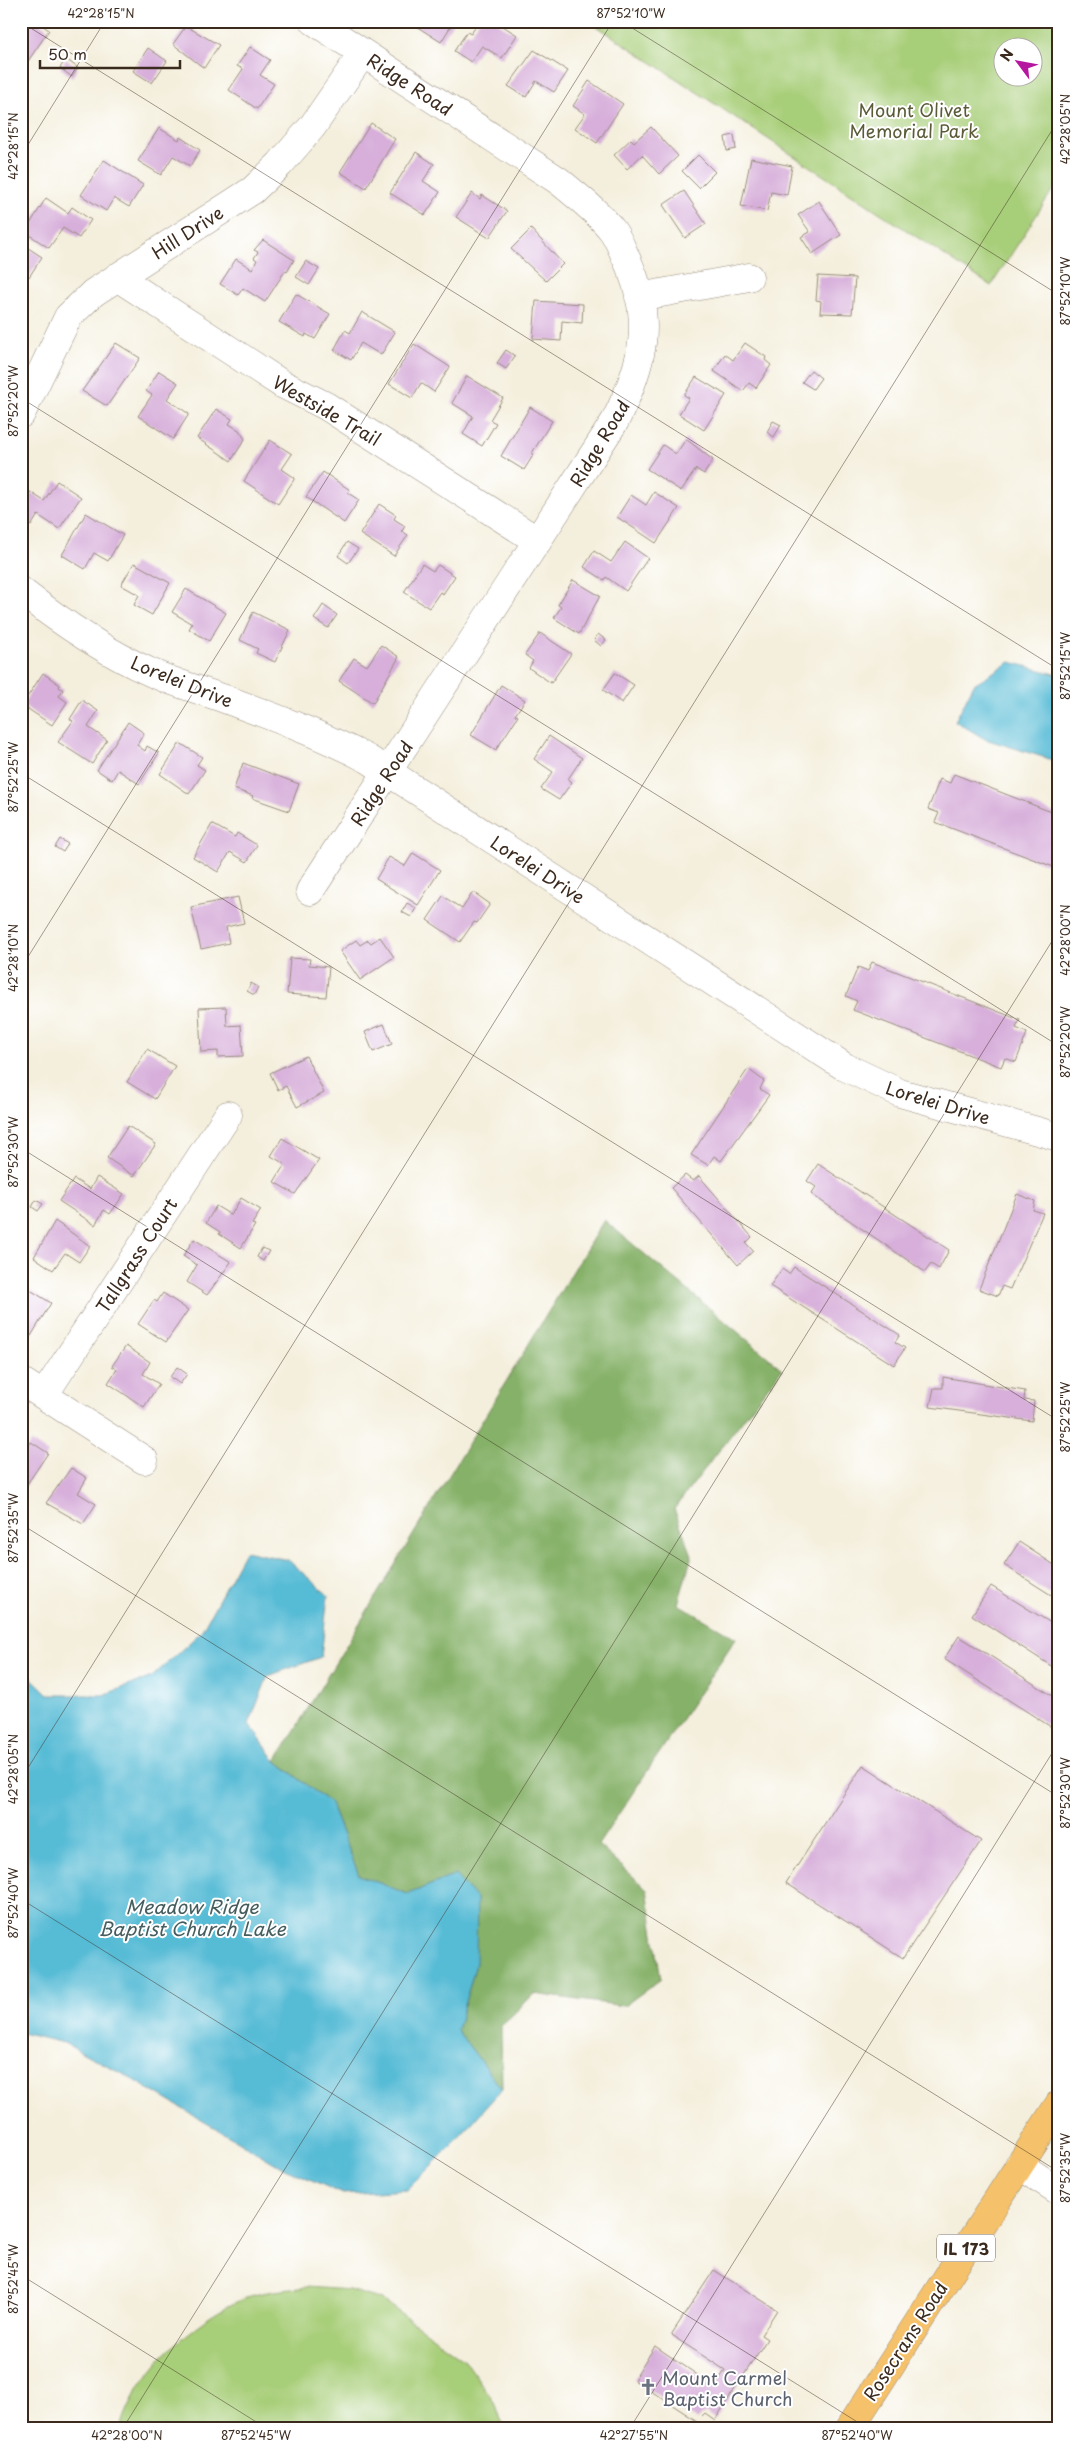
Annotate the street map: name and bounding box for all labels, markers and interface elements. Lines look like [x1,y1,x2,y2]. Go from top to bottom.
text: 42°28'15"N [67,4,135,22]
text: 87°52'10"W [597,4,666,22]
scale bar [40,38,180,70]
north arrow [992,38,1042,88]
text: 50 m [48,42,87,65]
text: N [995,45,1018,65]
street label: Ridge Road [362,46,458,122]
text: 42°28'05"N [1056,94,1074,164]
park label: Mount Olivet Memorial Park [849,96,979,144]
text: 42°28'15"N [4,112,22,180]
street label: Hill Drive [146,199,228,265]
text: 87°52'10"W [1056,256,1074,325]
text: 87°52'20"W [4,364,22,437]
street label: Westside Trail [268,368,386,452]
street label: Ridge Road [562,394,636,492]
text: 87°52'15"W [1056,631,1074,700]
street label: Lorelei Drive [127,648,237,714]
street label: Ridge Road [343,735,419,831]
text: 87°52'25"W [4,741,22,812]
street label: Lorelei Drive [485,828,591,910]
text: 42°28'00"N [1056,904,1074,976]
text: 42°28'10"N [4,924,22,992]
text: 87°52'20"W [1056,1005,1074,1078]
street label: Lorelei Drive [882,1073,994,1131]
text: 87°52'30"W [4,1116,22,1188]
street label: Tallgrass Court [89,1192,183,1318]
text: 87°52'25"W [1056,1381,1074,1452]
text: 87°52'35"W [4,1492,22,1563]
text: 42°28'05"N [4,1734,22,1804]
text: 87°52'30"W [1056,1757,1074,1829]
text: 87°52'40"W [4,1867,22,1939]
water label: Meadow Ridge Baptist Church Lake [98,1892,287,1942]
text: 87°52'35"W [1056,2132,1074,2203]
road number: IL 173 [937,2234,995,2262]
text: 87°52'45"W [4,2243,22,2314]
street label: Rosecrans Road [856,2276,954,2406]
place label: Mount Carmel Baptist Church [662,2364,792,2412]
church icon: Mount Carmel Baptist Church [638,2377,658,2397]
text: 42°28'00"N [91,2426,163,2444]
text: 87°52'45"W [221,2426,292,2444]
text: 42°27'55"N [600,2426,668,2444]
text: 87°52'40"W [821,2426,893,2444]

